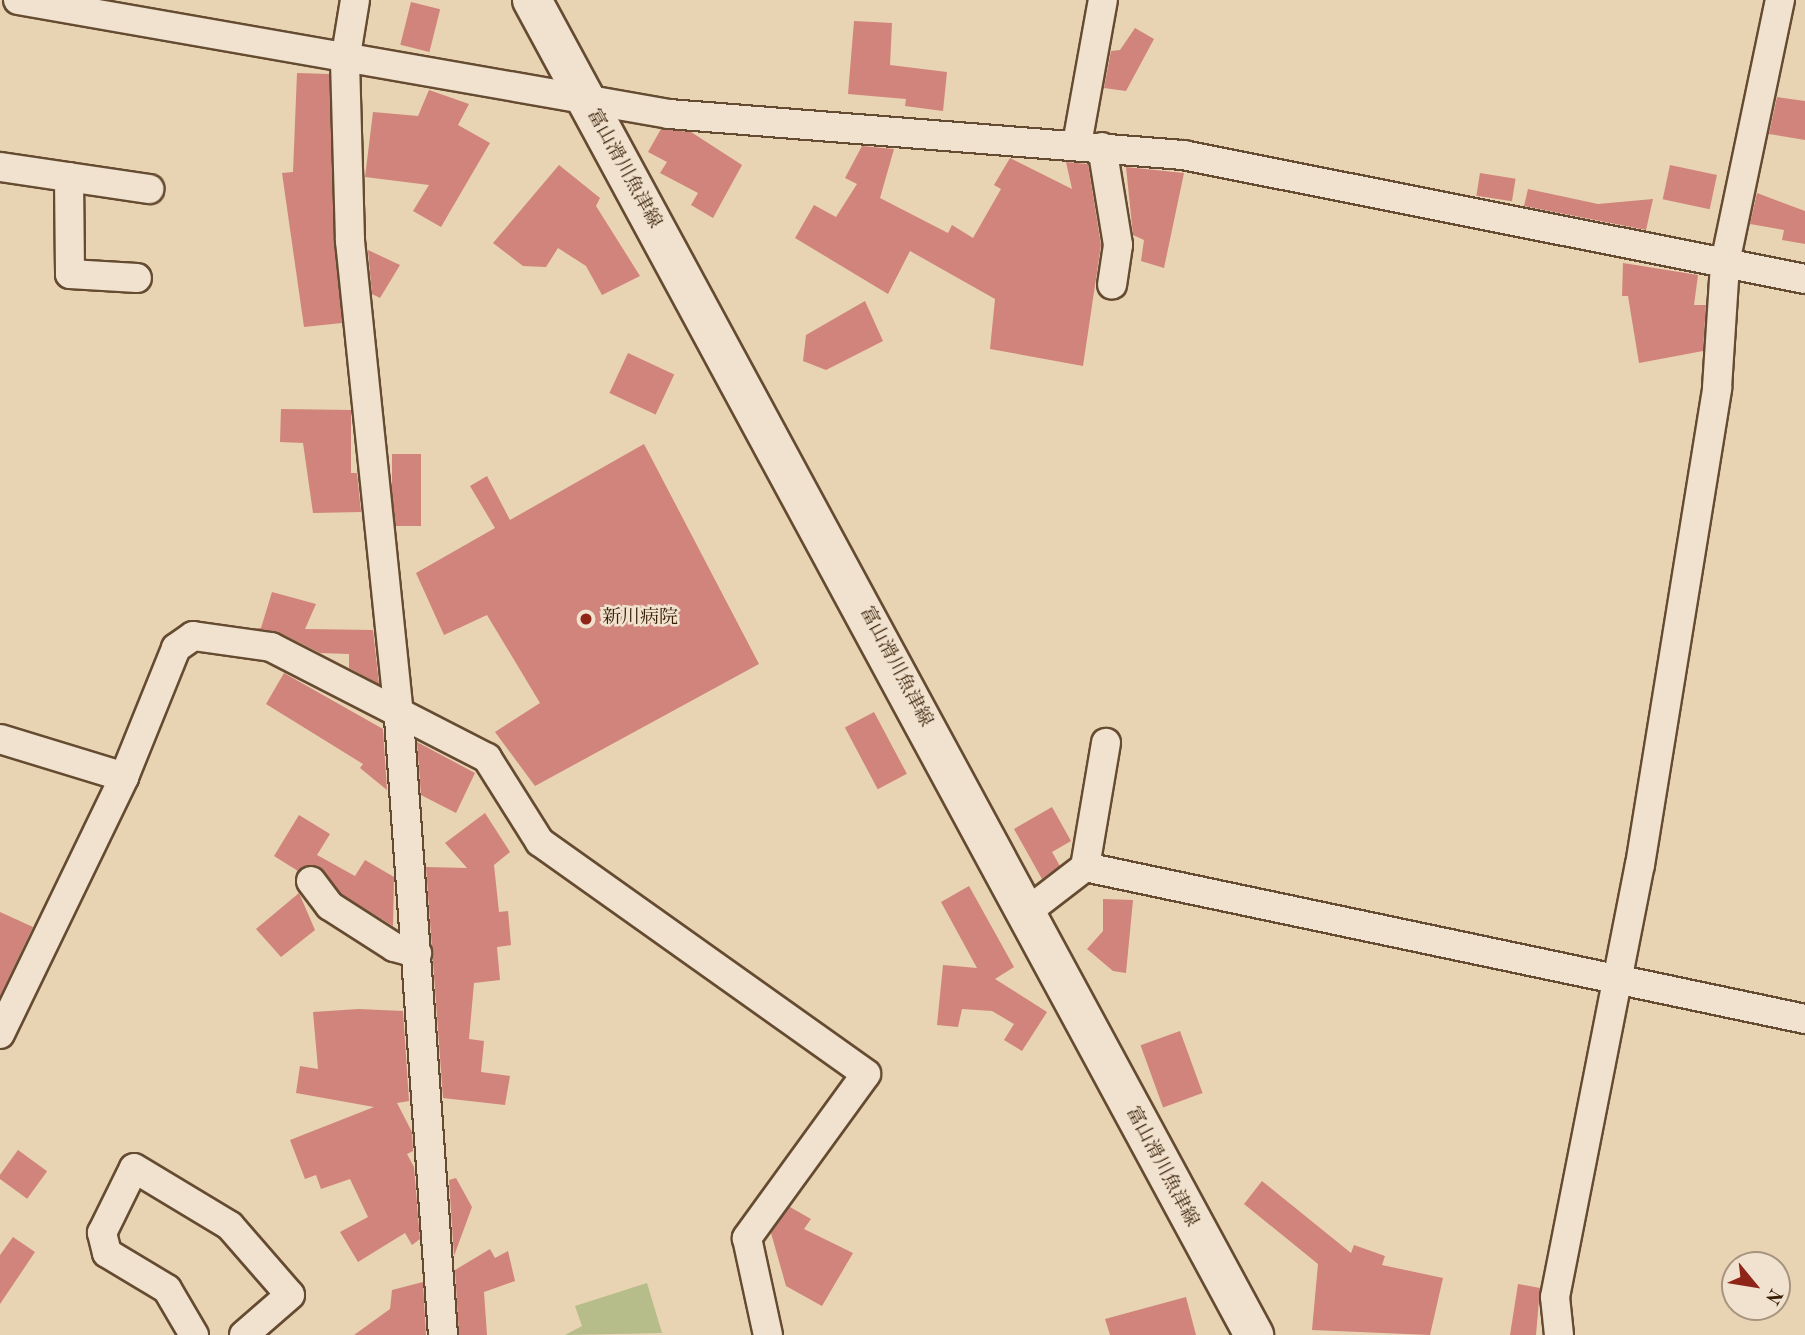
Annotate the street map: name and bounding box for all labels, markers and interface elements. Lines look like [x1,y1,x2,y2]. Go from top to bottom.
street label: 富山滑川魚津線 [581,105,665,233]
street label: 富山滑川魚津線 [854,603,936,731]
place label: 新川病院 [602,608,678,630]
marker: 新川病院 [576,609,596,629]
street label: 富山滑川魚津線 [1120,1103,1202,1231]
north arrow [1721,1251,1791,1321]
text: N [1761,1285,1785,1307]

